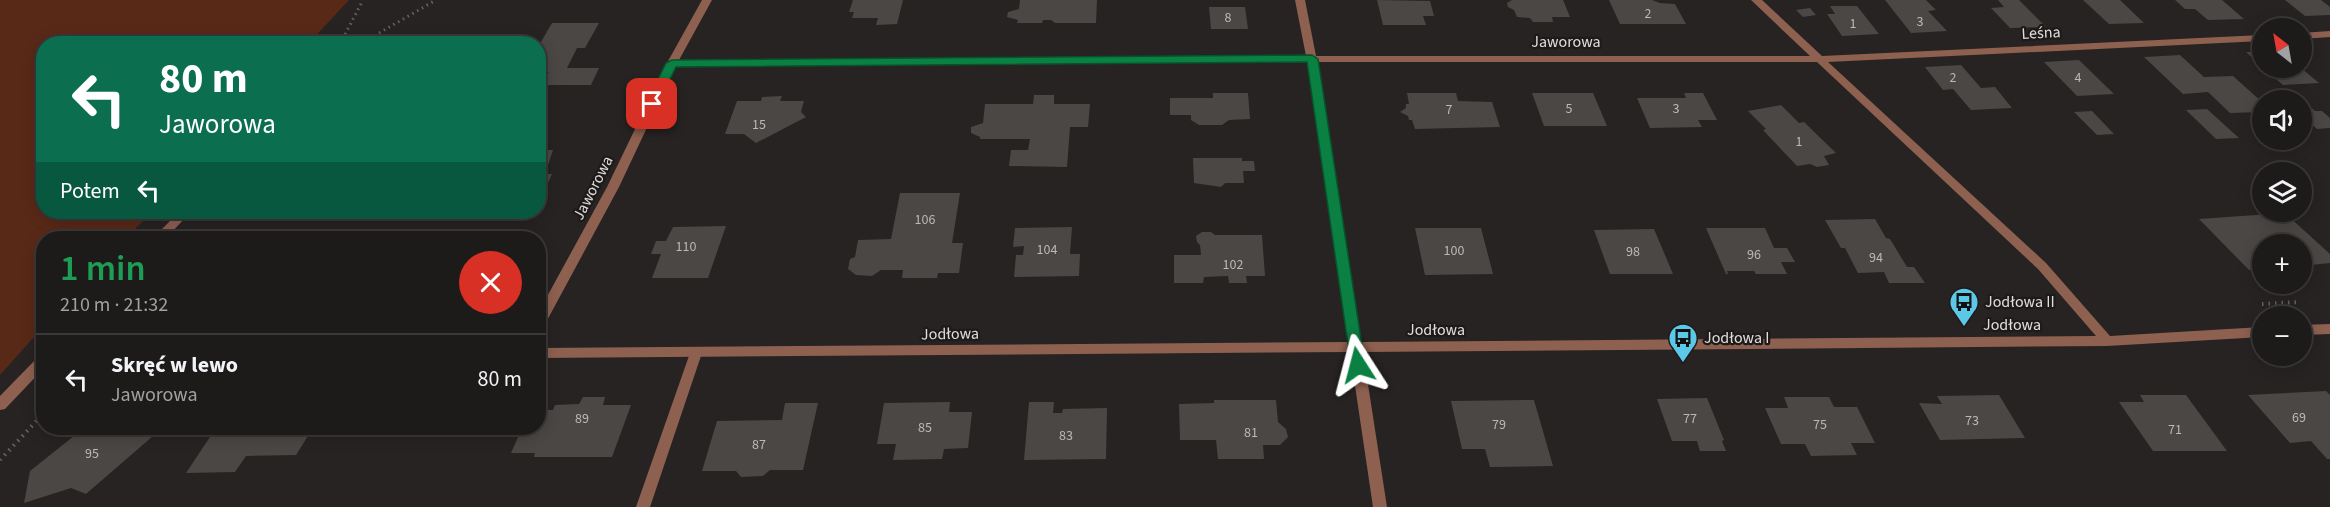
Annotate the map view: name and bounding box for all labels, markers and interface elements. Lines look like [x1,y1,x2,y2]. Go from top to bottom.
house number: 2 [1645,4,1652,24]
house number: 8 [1225,8,1232,28]
house number: 3 [1917,12,1924,32]
house number: 1 [1850,14,1857,34]
north arrow [2252,18,2312,78]
map controls [2252,18,2312,366]
street label: Leśna [2021,21,2061,45]
street label: Jaworowa [1531,31,1601,53]
text: 80 m [159,49,248,109]
icon: left [60,60,138,138]
house number: 2 [1950,68,1957,88]
house number: 4 [2075,68,2082,88]
pin [626,78,677,129]
icon: arrive [635,87,668,120]
button: sound [2252,90,2312,150]
house number: 5 [1566,99,1573,119]
house number: 3 [1673,99,1680,119]
house number: 7 [1446,100,1453,120]
text: Jaworowa [159,105,276,144]
house number: 15 [752,115,766,135]
house number: 1 [1796,132,1803,152]
street label: Jaworowa [567,152,619,224]
button: layers [2252,162,2312,222]
icon: left [132,174,165,207]
text: Potem [60,175,120,207]
house number: 106 [915,210,935,230]
button: + [2252,234,2312,294]
house number: 110 [676,237,696,257]
house number: 104 [1037,240,1057,260]
house number: 100 [1444,241,1464,261]
house number: 98 [1626,242,1640,262]
text: 1 min [60,243,146,294]
house number: 96 [1747,245,1761,265]
house number: 94 [1869,248,1883,268]
button: close [459,251,522,314]
house number: 102 [1223,255,1243,275]
bus stop icon: Jodłowa II [1948,286,1980,328]
text: 210 m · 21:32 [60,291,168,319]
place label: Jodłowa II [1985,291,2055,313]
button: − [2252,306,2312,366]
street label: Jodłowa [1983,314,2041,336]
street label: Jodłowa [1407,319,1465,341]
street label: Jodłowa [921,322,979,346]
bus stop icon: Jodłowa I [1667,322,1699,364]
place label: Jodłowa I [1704,327,1769,349]
position arrow [1326,333,1390,397]
text: Skręć w lewo [111,349,238,381]
icon: left [60,363,93,396]
text: 80 m [477,363,522,395]
text: Jaworowa [111,381,198,409]
house number: 69 [2292,408,2306,428]
house number: 89 [575,409,589,429]
house number: 77 [1683,409,1697,429]
house number: 73 [1965,411,1979,431]
house number: 79 [1492,415,1506,435]
house number: 75 [1813,415,1827,435]
house number: 85 [918,418,932,438]
house number: 71 [2168,420,2182,440]
house number: 81 [1244,423,1258,443]
house number: 83 [1059,426,1073,446]
house number: 87 [752,435,766,455]
house number: 95 [85,444,99,464]

